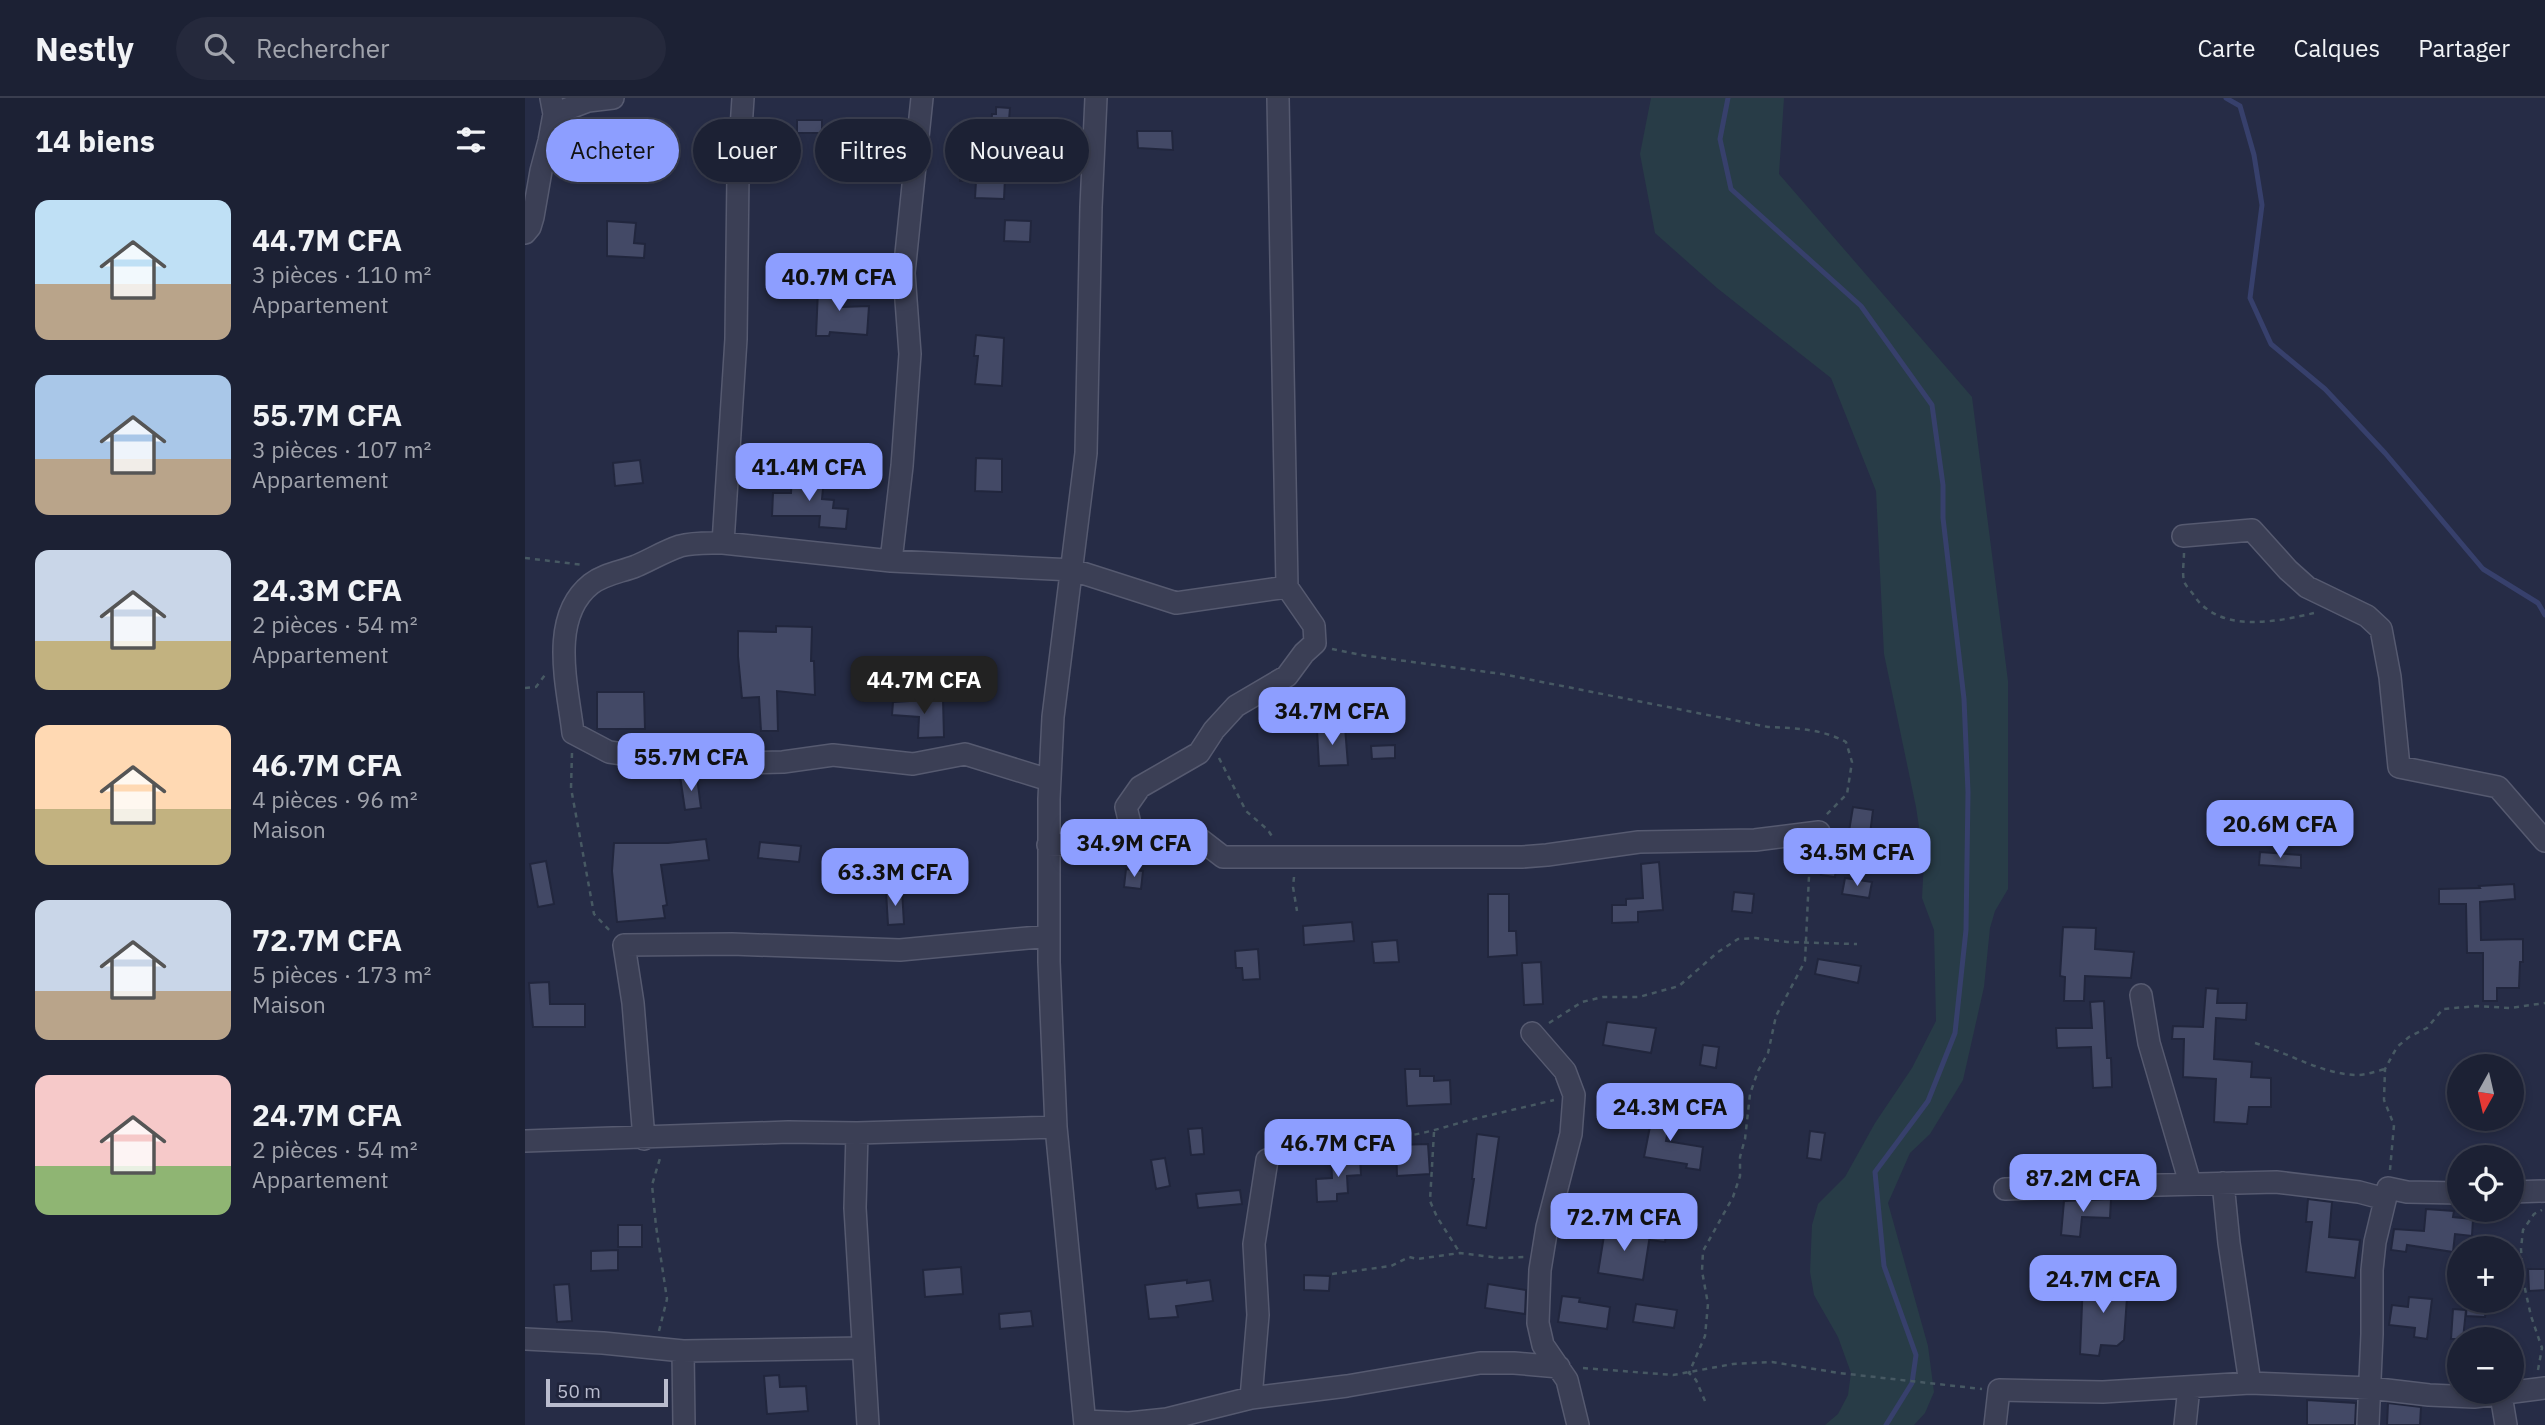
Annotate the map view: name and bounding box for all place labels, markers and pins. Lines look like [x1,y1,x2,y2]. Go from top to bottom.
pin: 40.7M CFA [759,254,919,313]
pin: 41.4M CFA [729,444,889,503]
pin: 44.7M CFA [844,656,1004,716]
pin: 34.7M CFA [1252,688,1412,747]
pin: 55.7M CFA [611,734,771,793]
pin: 20.6M CFA [2200,800,2360,860]
pin: 34.9M CFA [1054,820,1214,879]
pin: 34.5M CFA [1777,828,1937,888]
pin: 63.3M CFA [815,848,975,908]
pin: 24.3M CFA [1590,1084,1750,1143]
pin: 46.7M CFA [1258,1119,1418,1179]
pin: 87.2M CFA [2003,1154,2163,1214]
pin: 72.7M CFA [1544,1194,1704,1253]
pin: 24.7M CFA [2023,1256,2183,1315]

